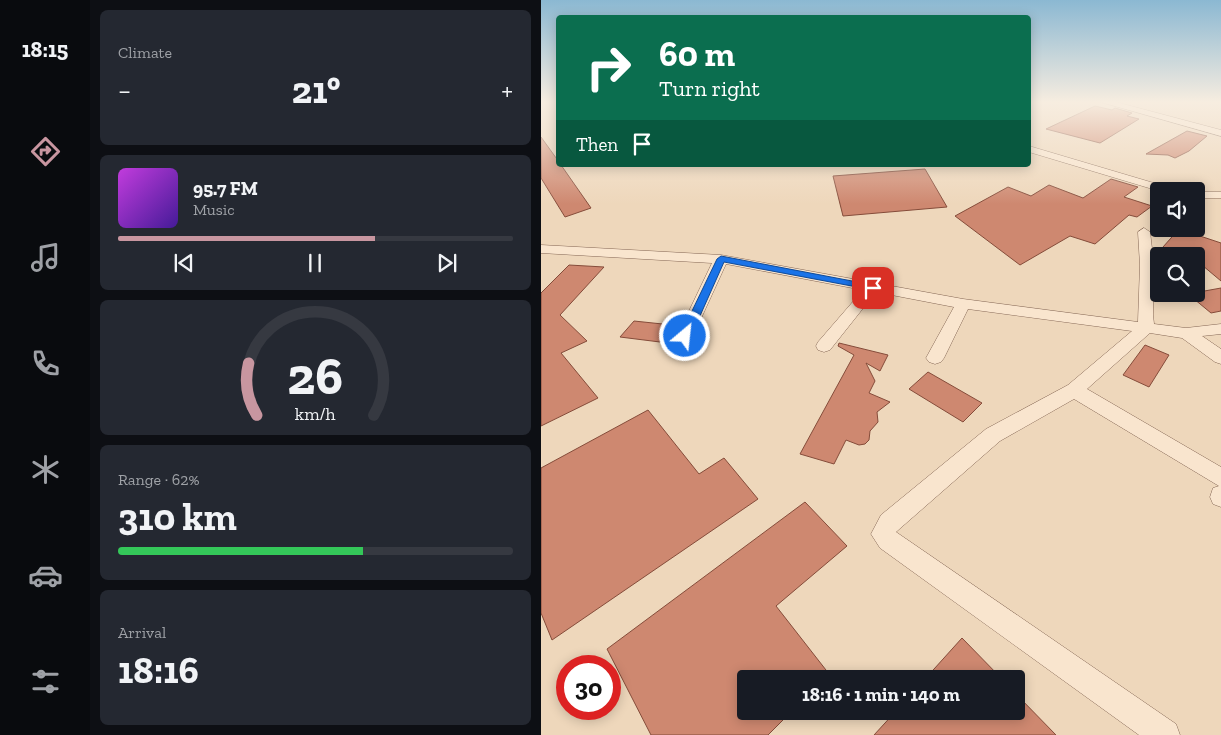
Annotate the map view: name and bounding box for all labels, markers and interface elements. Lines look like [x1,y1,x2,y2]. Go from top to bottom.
text: 60 m [659,33,735,75]
icon: right [576,35,641,100]
text: 18:15 [22,36,68,63]
text: Climate [118,43,172,62]
text: 21° [292,67,341,113]
text: − [118,74,131,107]
text: + [501,74,513,107]
text: Turn right [659,75,760,102]
icon: arrive [628,130,656,158]
text: Then [576,133,618,156]
icon: directions [28,134,63,169]
text: 95.7 FM [193,177,258,200]
map controls [1150,182,1205,302]
button: sound [1150,182,1205,237]
text: Music [193,200,235,219]
icon: music [28,240,63,275]
button: search [1150,247,1205,302]
icon: previous [170,249,198,277]
icon: pause [301,249,329,277]
icon: next [433,249,461,277]
pin [852,267,894,309]
icon: arrive [859,274,887,302]
position arrow [658,309,710,361]
text: 26 [288,345,343,407]
icon: phone [28,346,63,381]
text: km/h [295,403,336,425]
icon: climate [28,452,63,487]
text: Range · 62% [118,470,200,489]
text: 310 km [118,494,237,540]
icon: car [28,558,63,593]
text: Arrival [118,623,166,642]
text: 18:16 [118,647,199,693]
speed limit sign: 30 [556,655,621,720]
icon: filters [28,664,63,699]
text: 18:16 · 1 min · 140 m [802,683,960,706]

